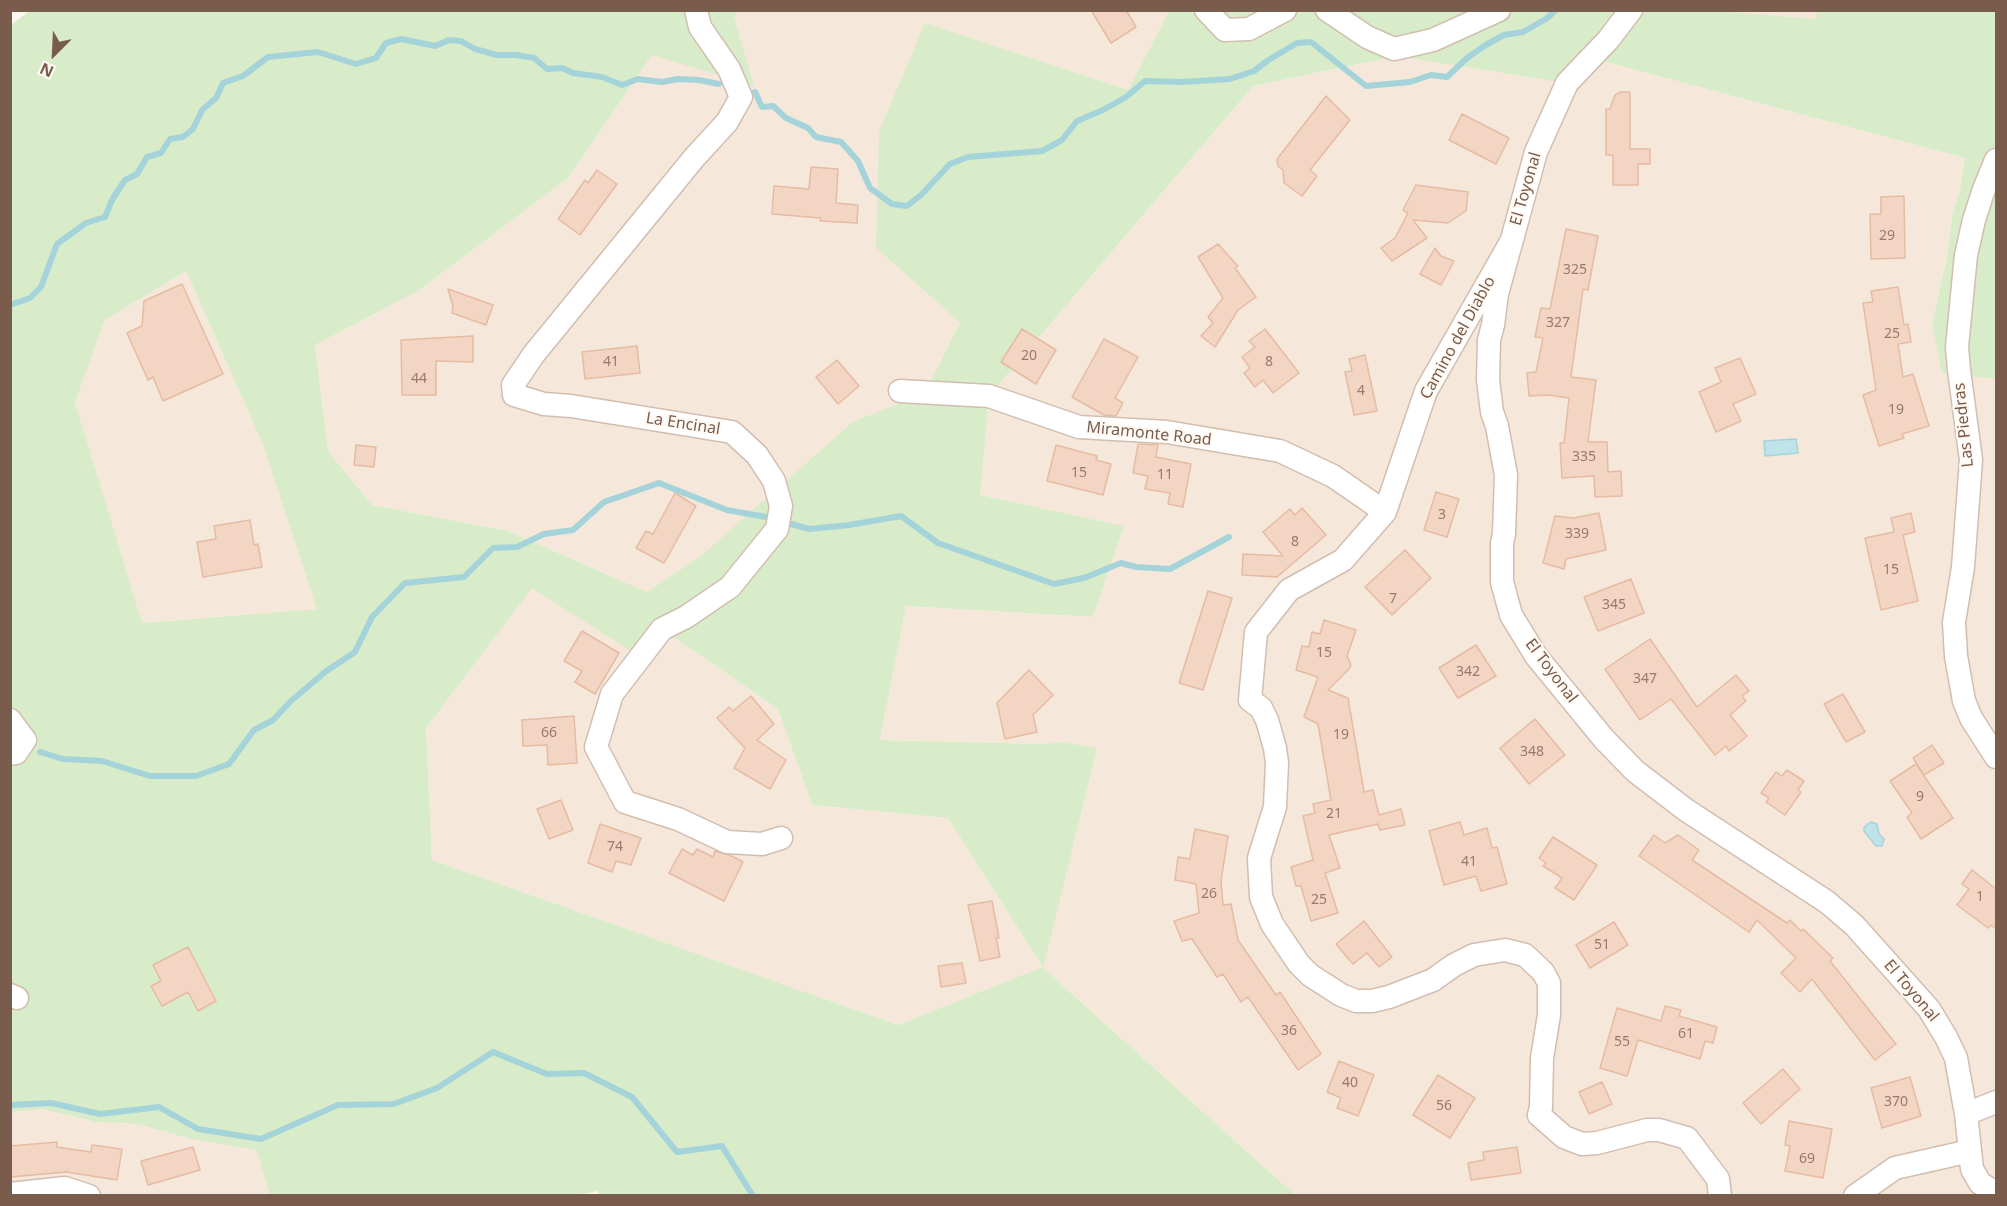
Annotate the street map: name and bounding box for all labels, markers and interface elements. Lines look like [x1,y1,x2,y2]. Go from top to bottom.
north arrow [24,24,84,84]
text: N [36,58,57,83]
street label: El Toyonal [1506,150,1546,228]
house number: 29 [1879,228,1895,244]
house number: 325 [1563,262,1587,278]
street label: Camino del Diablo [1416,273,1500,403]
house number: 327 [1546,315,1570,331]
house number: 25 [1884,326,1900,342]
house number: 20 [1021,348,1037,364]
house number: 41 [603,354,619,370]
house number: 8 [1265,354,1273,370]
house number: 44 [411,371,427,387]
street label: Las Piedras [1950,382,1978,468]
house number: 4 [1357,383,1365,399]
house number: 19 [1888,402,1904,418]
street label: La Encinal [644,409,722,439]
street label: Miramonte Road [1085,418,1213,450]
house number: 335 [1572,449,1596,465]
house number: 15 [1071,465,1087,481]
house number: 11 [1157,467,1173,483]
house number: 3 [1438,507,1446,523]
house number: 339 [1565,526,1589,542]
house number: 8 [1291,534,1299,550]
house number: 15 [1883,562,1899,578]
house number: 7 [1389,591,1397,607]
house number: 345 [1602,597,1626,613]
street label: El Toyonal [1521,635,1581,707]
house number: 15 [1316,645,1332,661]
house number: 342 [1456,664,1480,680]
house number: 347 [1633,671,1657,687]
house number: 66 [541,725,557,741]
house number: 19 [1333,727,1349,743]
house number: 348 [1520,744,1544,760]
house number: 9 [1916,789,1924,805]
house number: 21 [1326,806,1342,822]
house number: 74 [607,839,623,855]
house number: 41 [1461,854,1477,870]
house number: 26 [1201,886,1217,902]
house number: 1 [1976,889,1984,905]
house number: 25 [1311,892,1327,908]
house number: 51 [1594,937,1610,953]
street label: El Toyonal [1879,956,1943,1026]
house number: 36 [1281,1023,1297,1039]
house number: 61 [1678,1026,1694,1042]
house number: 55 [1614,1034,1630,1050]
house number: 40 [1342,1075,1358,1091]
house number: 370 [1884,1094,1908,1110]
house number: 56 [1436,1098,1452,1114]
house number: 69 [1799,1151,1815,1167]

